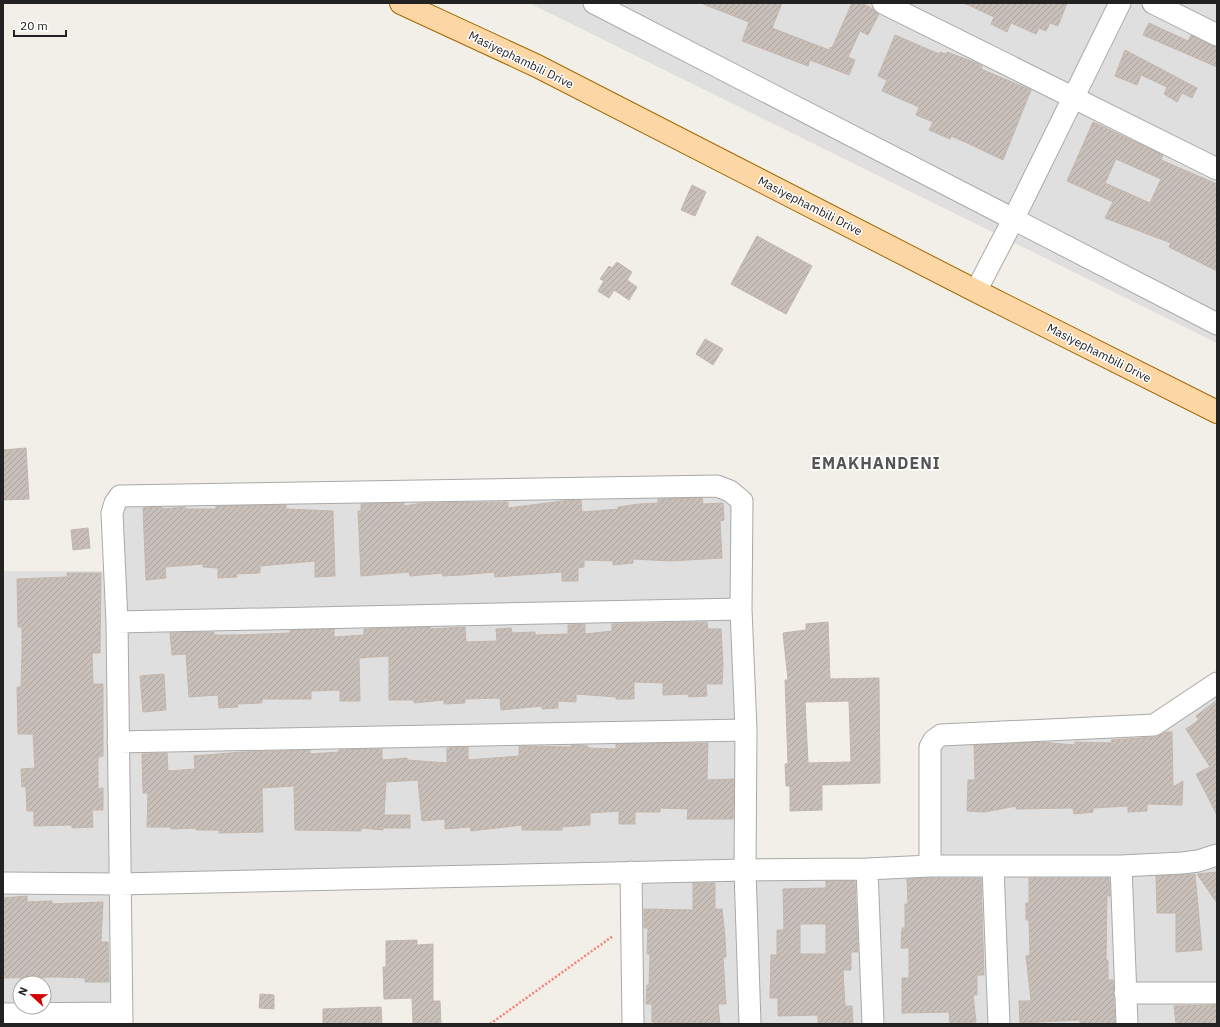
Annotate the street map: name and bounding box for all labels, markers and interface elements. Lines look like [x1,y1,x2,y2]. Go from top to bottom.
scale bar [14,12,66,38]
text: 20 m [20,18,48,33]
street label: Masiyephambili Drive [466,28,577,92]
street label: Masiyephambili Drive [756,173,865,239]
street label: Masiyephambili Drive [1045,320,1154,386]
district label: EMAKHANDENI [811,453,941,473]
north arrow [12,975,52,1015]
text: N [15,985,31,998]

